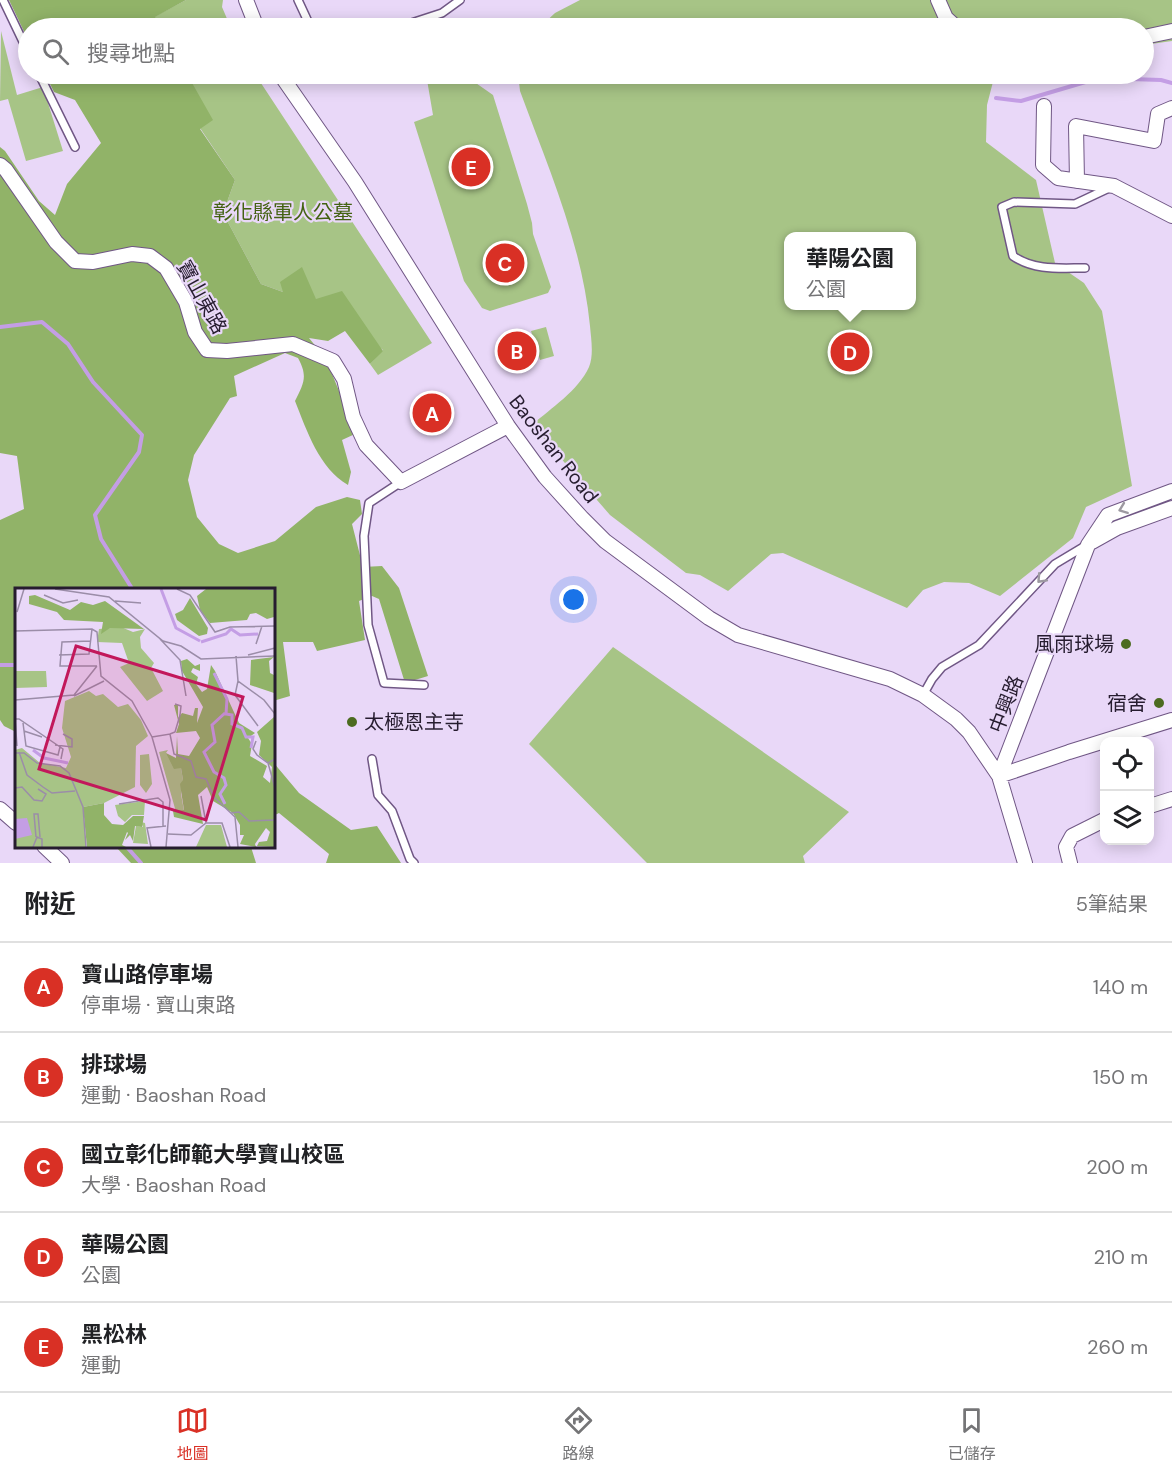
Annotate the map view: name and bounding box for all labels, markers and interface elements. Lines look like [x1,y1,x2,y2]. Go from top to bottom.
search box [18,18,1154,84]
icon: search [39,35,72,68]
text: 搜尋地點 [87,39,175,68]
pin: E [452,144,490,190]
park label: 彰化縣軍人公墓 [213,199,353,225]
popup [784,232,916,310]
pin: C [486,240,524,286]
text: 華陽公園 [806,244,894,273]
street label: 寶山東路 [171,256,233,338]
text: 公園 [806,276,846,302]
pin: B [498,328,536,374]
pin: D [830,330,870,374]
pin: A [412,390,452,436]
street label: Baoshan Road [504,390,604,508]
one-way arrow [1118,502,1129,515]
one-way arrow [1037,573,1048,583]
your location [559,585,588,614]
inset map [15,588,274,848]
place label: 風雨球場 [1034,631,1114,657]
marker: 風雨球場 [1119,637,1133,651]
street label: 中興路 [983,671,1029,737]
place label: 宿舍 [1107,690,1147,716]
marker: 宿舍 [1152,696,1166,710]
place label: 太極恩主寺 [364,709,464,735]
marker: 太極恩主寺 [345,715,359,729]
map controls [1100,737,1154,845]
button: locate [1100,737,1154,791]
button: layers [1100,791,1154,845]
text: 附近 [24,887,76,921]
text: 5筆結果 [1076,891,1148,917]
text: 寶山路停車場 [81,960,213,989]
text: A [36,974,51,1000]
text: 140 m [1093,974,1148,1000]
text: 停車場 · 寶山東路 [81,992,236,1018]
text: 排球場 [81,1050,147,1079]
text: B [37,1064,50,1090]
text: 150 m [1093,1064,1148,1090]
text: 運動 · Baoshan Road [81,1082,266,1108]
text: 國立彰化師範大學寶山校區 [81,1140,345,1169]
text: C [36,1154,51,1180]
text: 200 m [1086,1154,1148,1180]
text: 大學 · Baoshan Road [81,1172,266,1198]
text: 華陽公園 [81,1230,169,1259]
text: D [36,1244,51,1270]
text: 210 m [1093,1244,1148,1270]
text: 公園 [81,1262,121,1288]
text: 黑松林 [81,1320,147,1349]
text: E [38,1334,49,1360]
text: 260 m [1087,1334,1148,1360]
text: 運動 [81,1352,121,1378]
tab: 地圖 [176,1404,209,1464]
tab: 路線 [562,1404,595,1464]
tab: 已儲存 [948,1404,996,1464]

